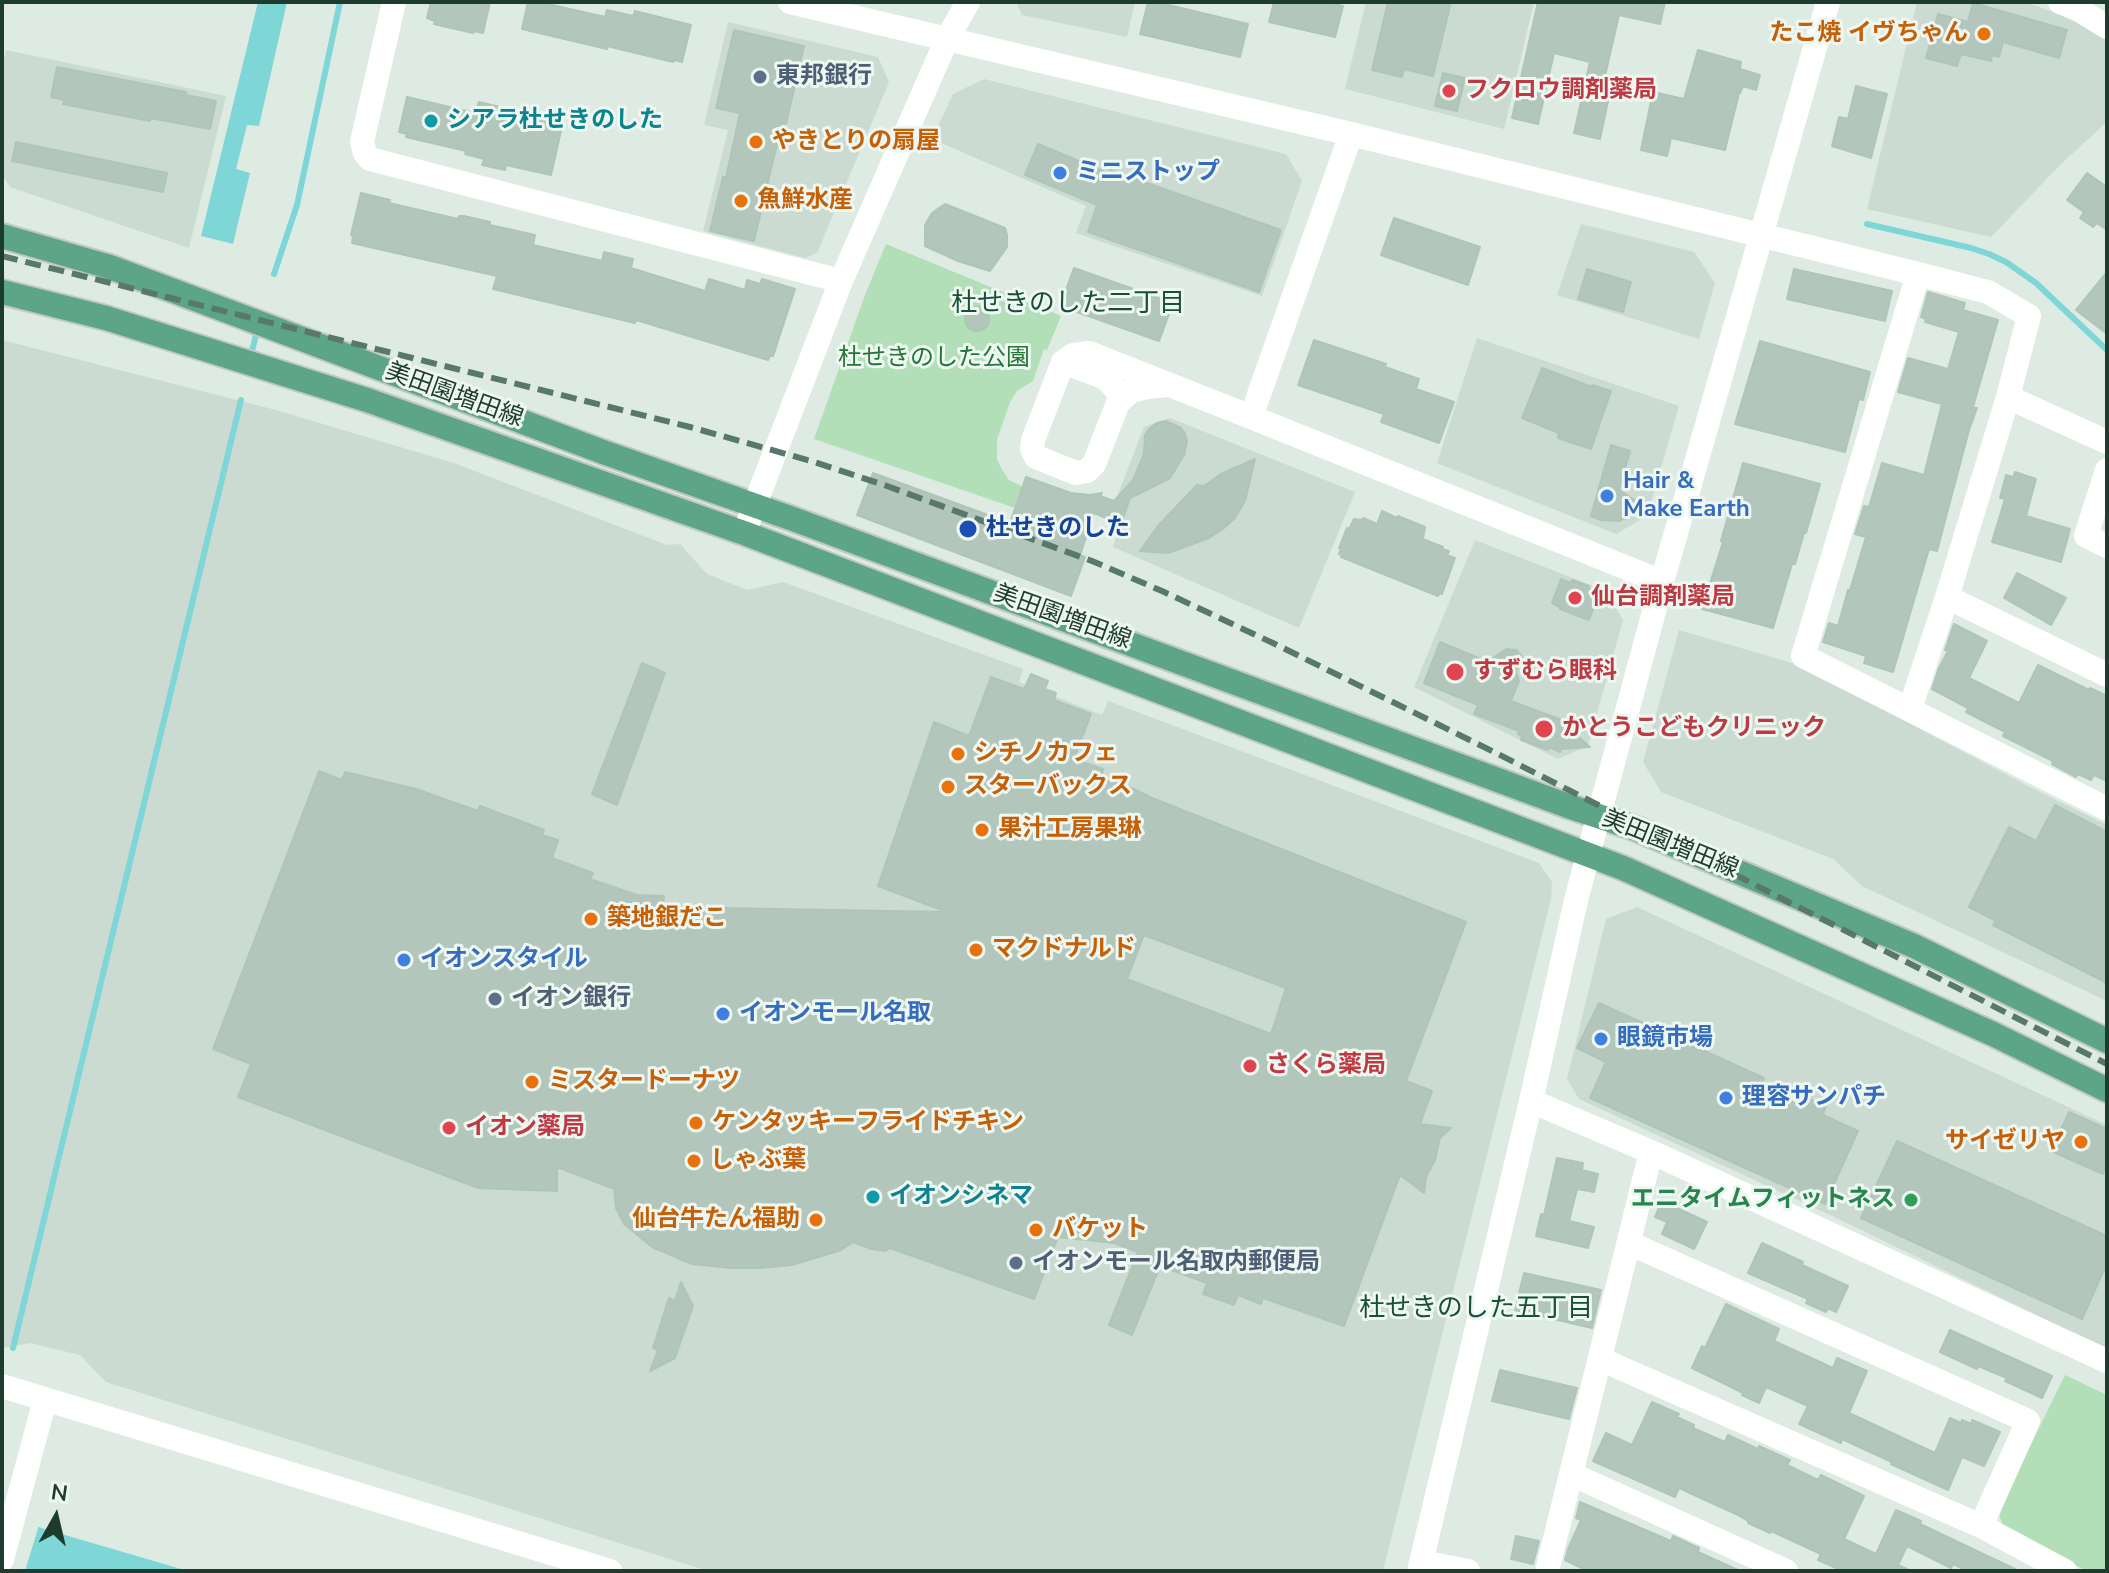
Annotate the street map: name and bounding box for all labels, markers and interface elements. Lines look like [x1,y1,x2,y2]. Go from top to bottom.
place label: たこ焼 イヴちゃん [1770,20,1968,48]
marker: たこ焼 イヴちゃん [1975,25,1993,43]
place label: 東邦銀行 [776,63,872,91]
marker: 東邦銀行 [751,68,769,86]
place label: フクロウ調剤薬局 [1465,77,1657,105]
marker: フクロウ調剤薬局 [1440,82,1458,100]
place label: シアラ杜せきのした [447,107,663,135]
marker: シアラ杜せきのした [422,112,440,130]
place label: やきとりの扇屋 [772,128,940,156]
marker: やきとりの扇屋 [747,133,765,151]
place label: ミニストップ [1076,159,1220,187]
marker: ミニストップ [1051,164,1069,182]
place label: 魚鮮水産 [757,187,853,215]
marker: 魚鮮水産 [732,192,750,210]
district label: 杜せきのした二丁目 [951,289,1185,321]
park label: 杜せきのした公園 [838,345,1030,373]
street label: 美田園増田線 [381,358,527,434]
place label: Hair & Make Earth [1623,468,1750,524]
marker: Hair & Make Earth [1598,487,1616,505]
place label: 杜せきのした [986,515,1130,543]
marker: 杜せきのした [957,518,979,540]
street label: 美田園増田線 [989,580,1135,656]
place label: 仙台調剤薬局 [1591,584,1735,612]
marker: 仙台調剤薬局 [1566,589,1584,607]
place label: すずむら眼科 [1473,658,1617,686]
marker: すずむら眼科 [1444,661,1466,683]
place label: かとうこどもクリニック [1562,715,1826,743]
marker: かとうこどもクリニック [1533,718,1555,740]
place label: シチノカフェ [974,740,1118,768]
marker: シチノカフェ [949,745,967,763]
place label: スターバックス [964,773,1132,801]
marker: スターバックス [939,778,957,796]
street label: 美田園増田線 [1598,805,1742,885]
place label: 果汁工房果琳 [998,816,1142,844]
marker: 果汁工房果琳 [973,821,991,839]
place label: 築地銀だこ [607,905,727,933]
marker: 築地銀だこ [582,910,600,928]
place label: マクドナルド [992,936,1136,964]
marker: マクドナルド [967,941,985,959]
place label: イオンスタイル [420,946,588,974]
marker: イオンスタイル [395,951,413,969]
place label: イオン銀行 [511,985,631,1013]
marker: イオン銀行 [486,990,504,1008]
place label: イオンモール名取 [739,1000,931,1028]
marker: イオンモール名取 [714,1005,732,1023]
place label: 眼鏡市場 [1617,1025,1713,1053]
marker: 眼鏡市場 [1592,1030,1610,1048]
place label: さくら薬局 [1266,1052,1386,1080]
marker: さくら薬局 [1241,1057,1259,1075]
place label: ミスタードーナツ [548,1068,740,1096]
marker: ミスタードーナツ [523,1073,541,1091]
place label: 理容サンパチ [1742,1084,1886,1112]
marker: 理容サンパチ [1717,1089,1735,1107]
place label: ケンタッキーフライドチキン [712,1109,1024,1137]
place label: イオン薬局 [465,1114,585,1142]
marker: ケンタッキーフライドチキン [687,1114,705,1132]
marker: イオン薬局 [440,1119,458,1137]
place label: サイゼリヤ [1945,1128,2065,1156]
marker: サイゼリヤ [2072,1133,2090,1151]
place label: しゃぶ葉 [710,1147,806,1175]
marker: しゃぶ葉 [685,1152,703,1170]
place label: イオンシネマ [889,1183,1033,1211]
place label: エニタイムフィットネス [1631,1186,1895,1214]
marker: イオンシネマ [864,1188,882,1206]
marker: エニタイムフィットネス [1902,1191,1920,1209]
place label: 仙台牛たん福助 [632,1206,800,1234]
marker: 仙台牛たん福助 [807,1211,825,1229]
place label: バケット [1052,1216,1148,1244]
marker: バケット [1027,1221,1045,1239]
place label: イオンモール名取内郵便局 [1032,1249,1320,1277]
marker: イオンモール名取内郵便局 [1007,1254,1025,1272]
district label: 杜せきのした五丁目 [1359,1294,1593,1326]
north arrow [16,1477,96,1557]
text: N [49,1477,70,1509]

